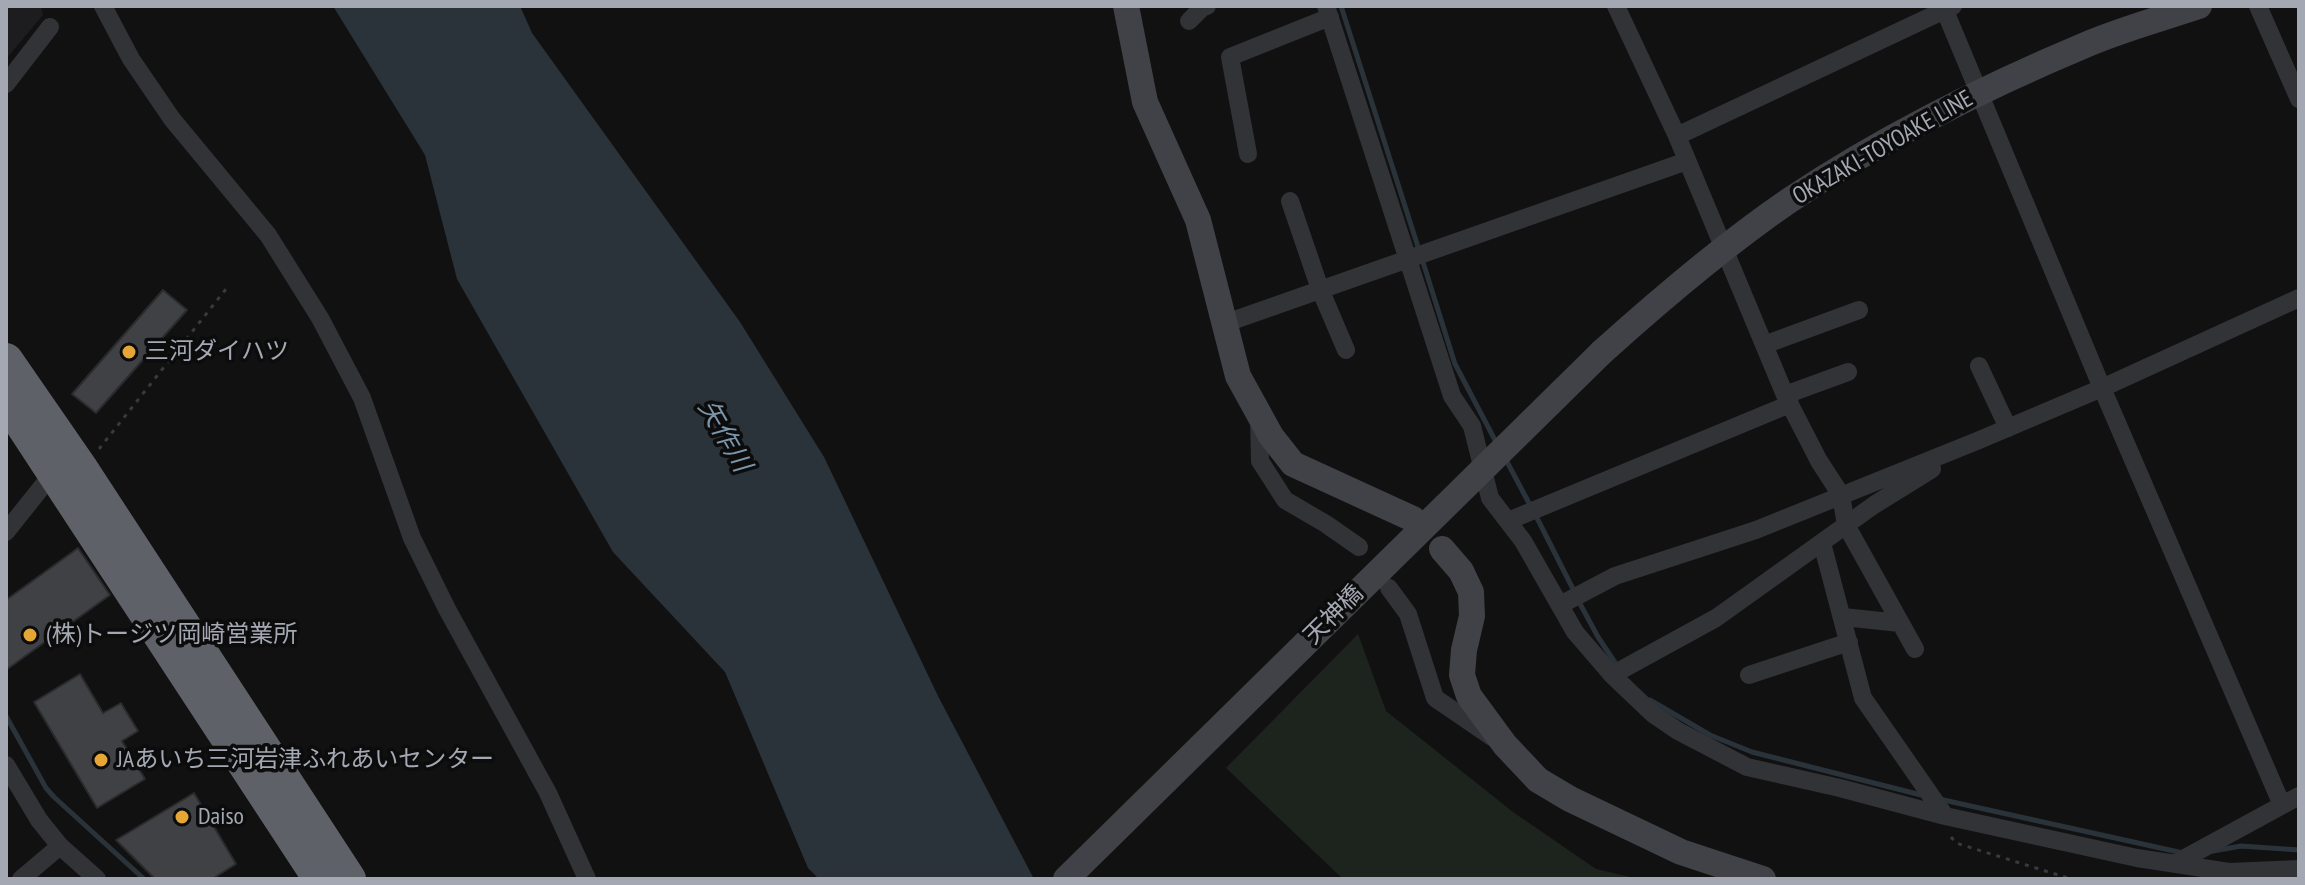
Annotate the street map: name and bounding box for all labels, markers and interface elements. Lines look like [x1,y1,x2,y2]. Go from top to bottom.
street label: OKAZAKI-TOYOAKE LINE [1788,85,1978,211]
place label: 三河ダイハツ [145,338,289,366]
marker: 三河ダイハツ [120,343,138,361]
water label: 矢作川 [691,394,757,478]
street label: 天神橋 [1298,579,1370,651]
place label: (株)トージツ岡崎営業所 [46,621,297,649]
marker: (株)トージツ岡崎営業所 [21,626,39,644]
place label: JAあいち三河岩津ふれあいセンター [117,746,494,774]
marker: JAあいち三河岩津ふれあいセンター [92,751,110,769]
place label: Daiso [198,803,244,831]
marker: Daiso [173,808,191,826]

